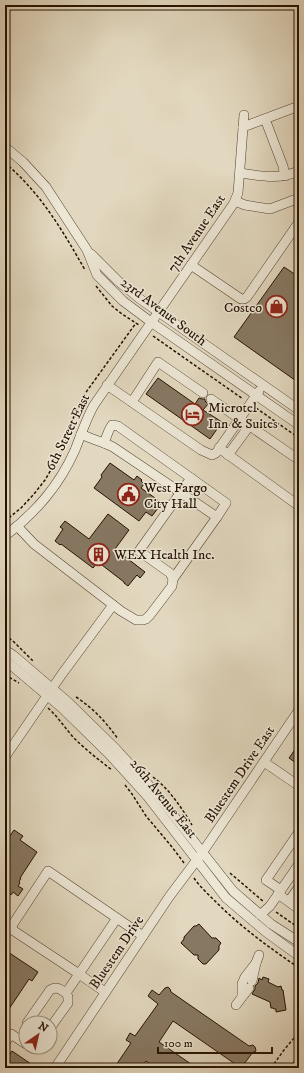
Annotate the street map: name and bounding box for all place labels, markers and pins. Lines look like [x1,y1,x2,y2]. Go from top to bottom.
shop icon: Costco [264,294,290,320]
place label: Costco [224,299,262,317]
place label: Microtel Inn & Suites [208,399,278,433]
hotel icon: Microtel Inn & Suites [180,402,206,428]
place label: West Fargo City Hall [143,479,207,513]
public building icon: West Fargo City Hall [115,482,141,508]
building icon: WEX Health Inc. [85,541,111,567]
place label: WEX Health Inc. [113,546,215,564]

